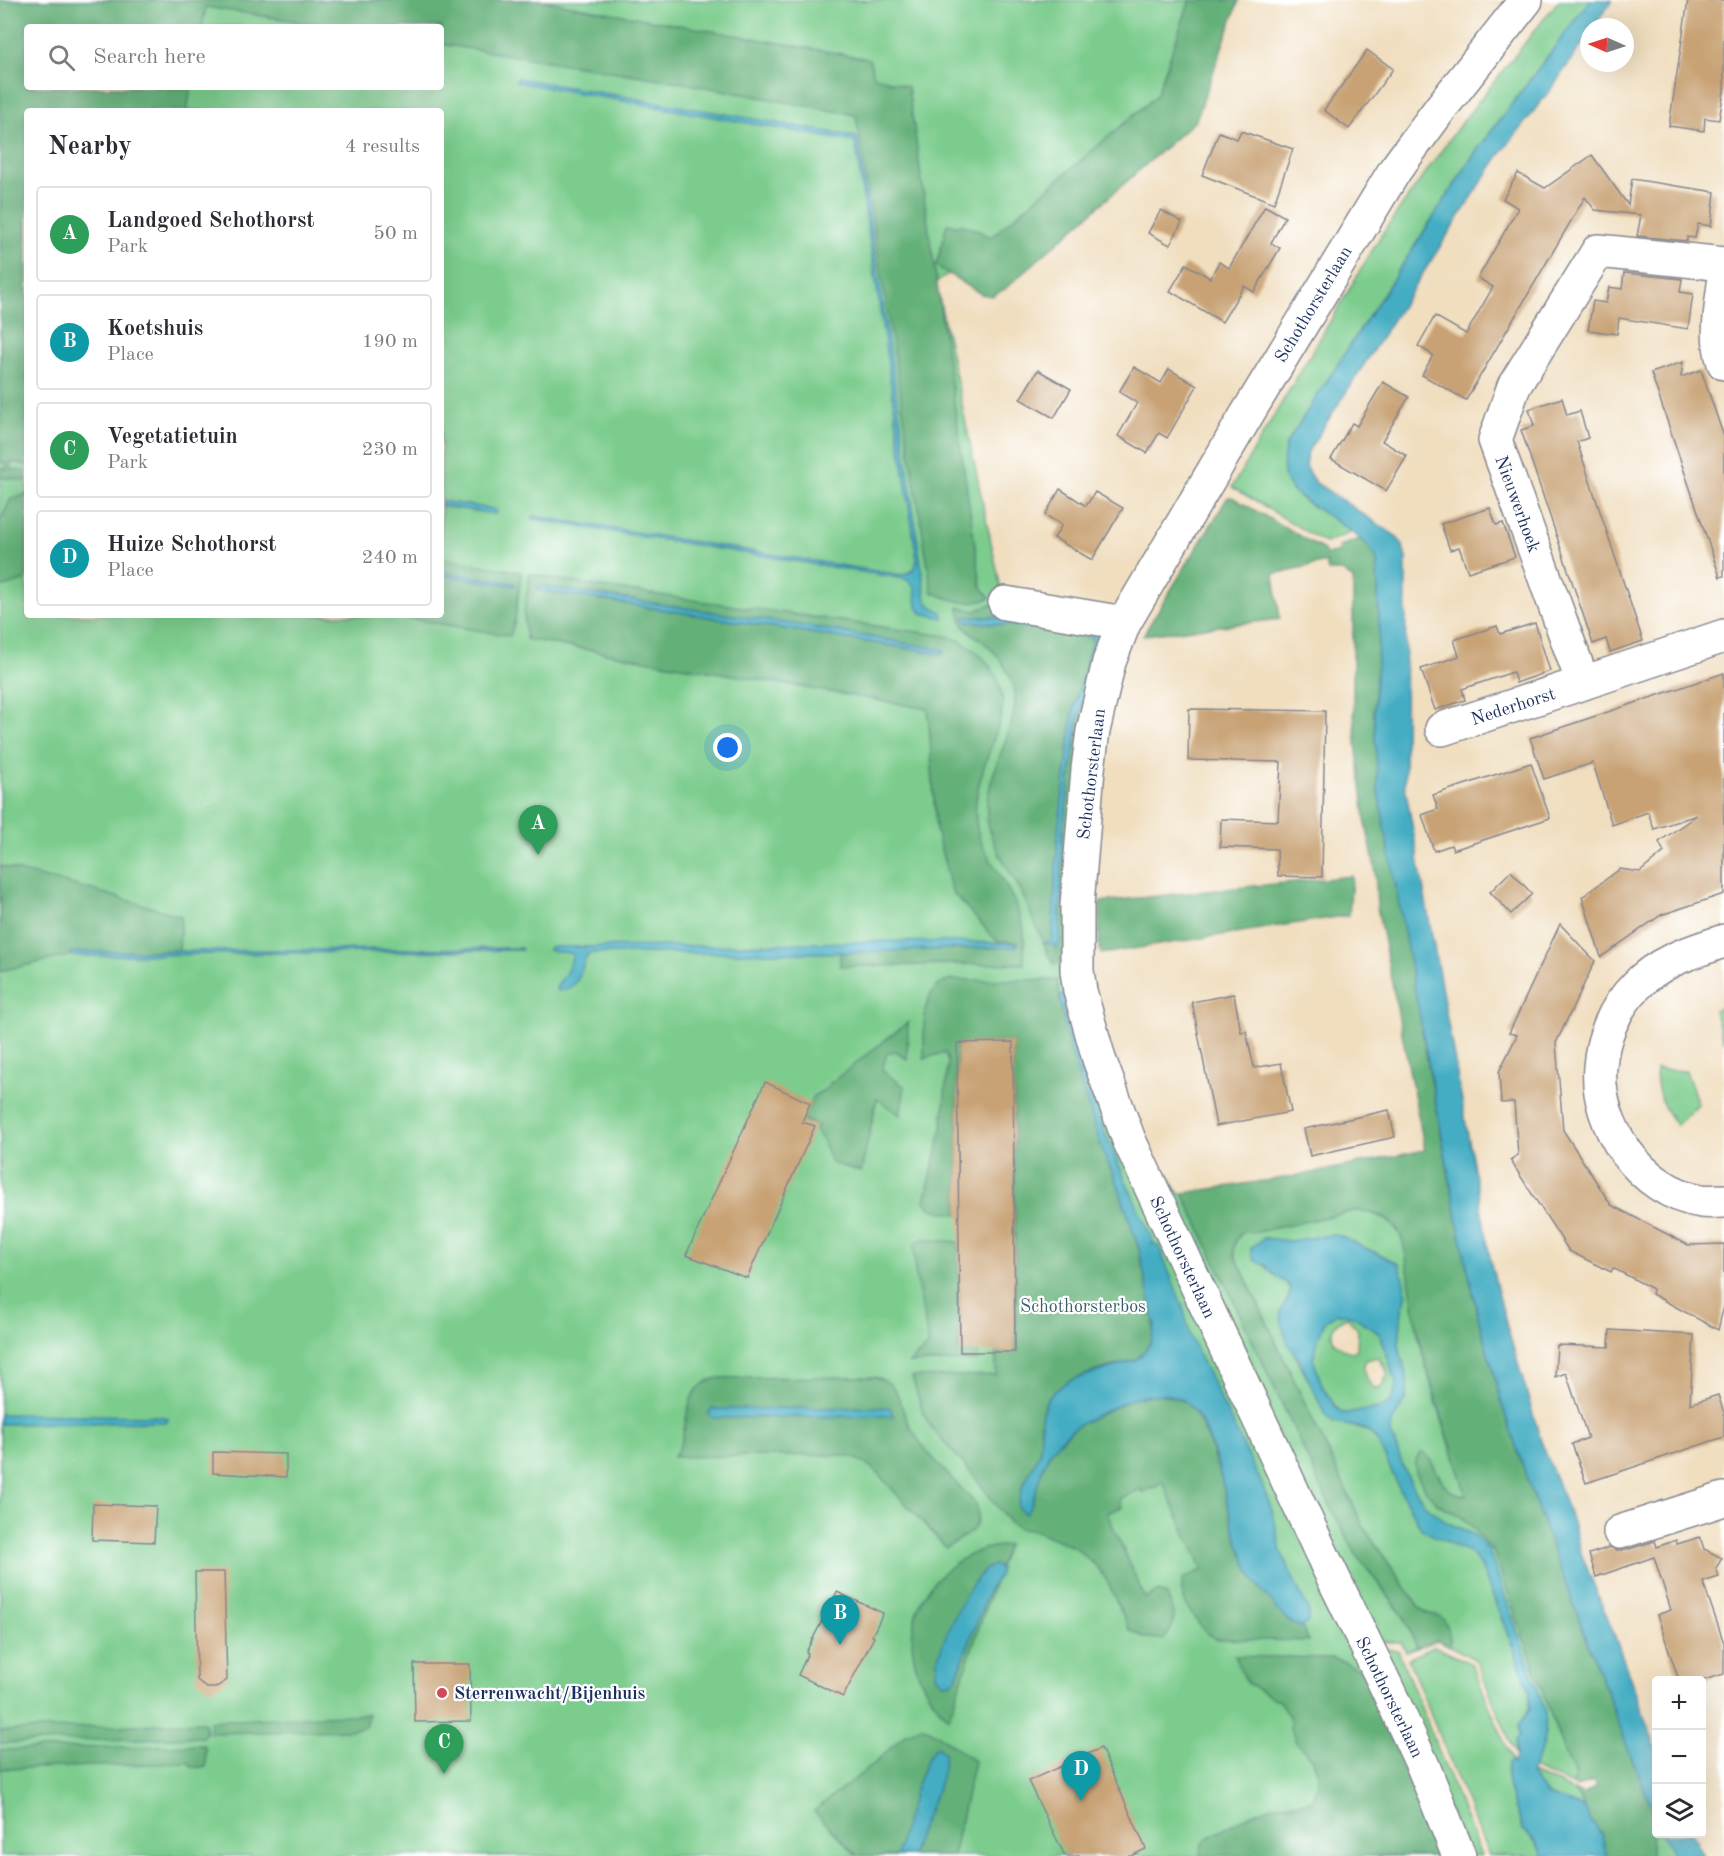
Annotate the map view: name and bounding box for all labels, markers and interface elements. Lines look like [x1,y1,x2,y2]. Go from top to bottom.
north arrow [1580,18,1634,72]
search box [24,24,444,90]
icon: search [45,41,78,74]
text: Search here [93,46,206,68]
text: Nearby [48,134,132,160]
text: 4 results [345,137,420,157]
text: Landgoed Schothorst [107,210,314,232]
text: A [62,224,77,244]
text: 50 m [373,224,418,244]
text: Park [107,237,148,257]
street label: Schothorsterlaan [1272,243,1356,366]
text: Koetshuis [107,318,203,340]
text: B [62,332,77,352]
text: 190 m [362,332,418,352]
text: Place [107,345,154,365]
text: Vegetatietuin [107,426,238,448]
text: C [63,440,76,460]
text: 230 m [362,440,418,460]
text: Park [107,453,148,473]
street label: Nieuwerhoek [1491,453,1543,555]
text: Huize Schothorst [107,534,276,556]
text: D [62,548,77,568]
text: 240 m [362,548,418,568]
text: Place [107,561,154,581]
street label: Nederhorst [1469,685,1558,729]
street label: Schothorsterlaan [1075,707,1109,841]
your location [713,733,742,762]
pin: A [518,806,558,855]
street label: Schothorsterlaan [1146,1194,1218,1321]
park label: Schothorsterbos [1020,1298,1146,1316]
pin: B [820,1596,860,1645]
street label: Schothorsterlaan [1352,1634,1426,1761]
map controls [1652,1676,1706,1838]
button: + [1652,1676,1706,1730]
place label: Sterrenwacht/Bijenhuis [454,1685,646,1703]
marker: Sterrenwacht/Bijenhuis [435,1686,449,1700]
pin: C [424,1724,464,1774]
button: − [1652,1730,1706,1784]
pin: D [1062,1752,1100,1801]
button: layers [1652,1784,1706,1838]

